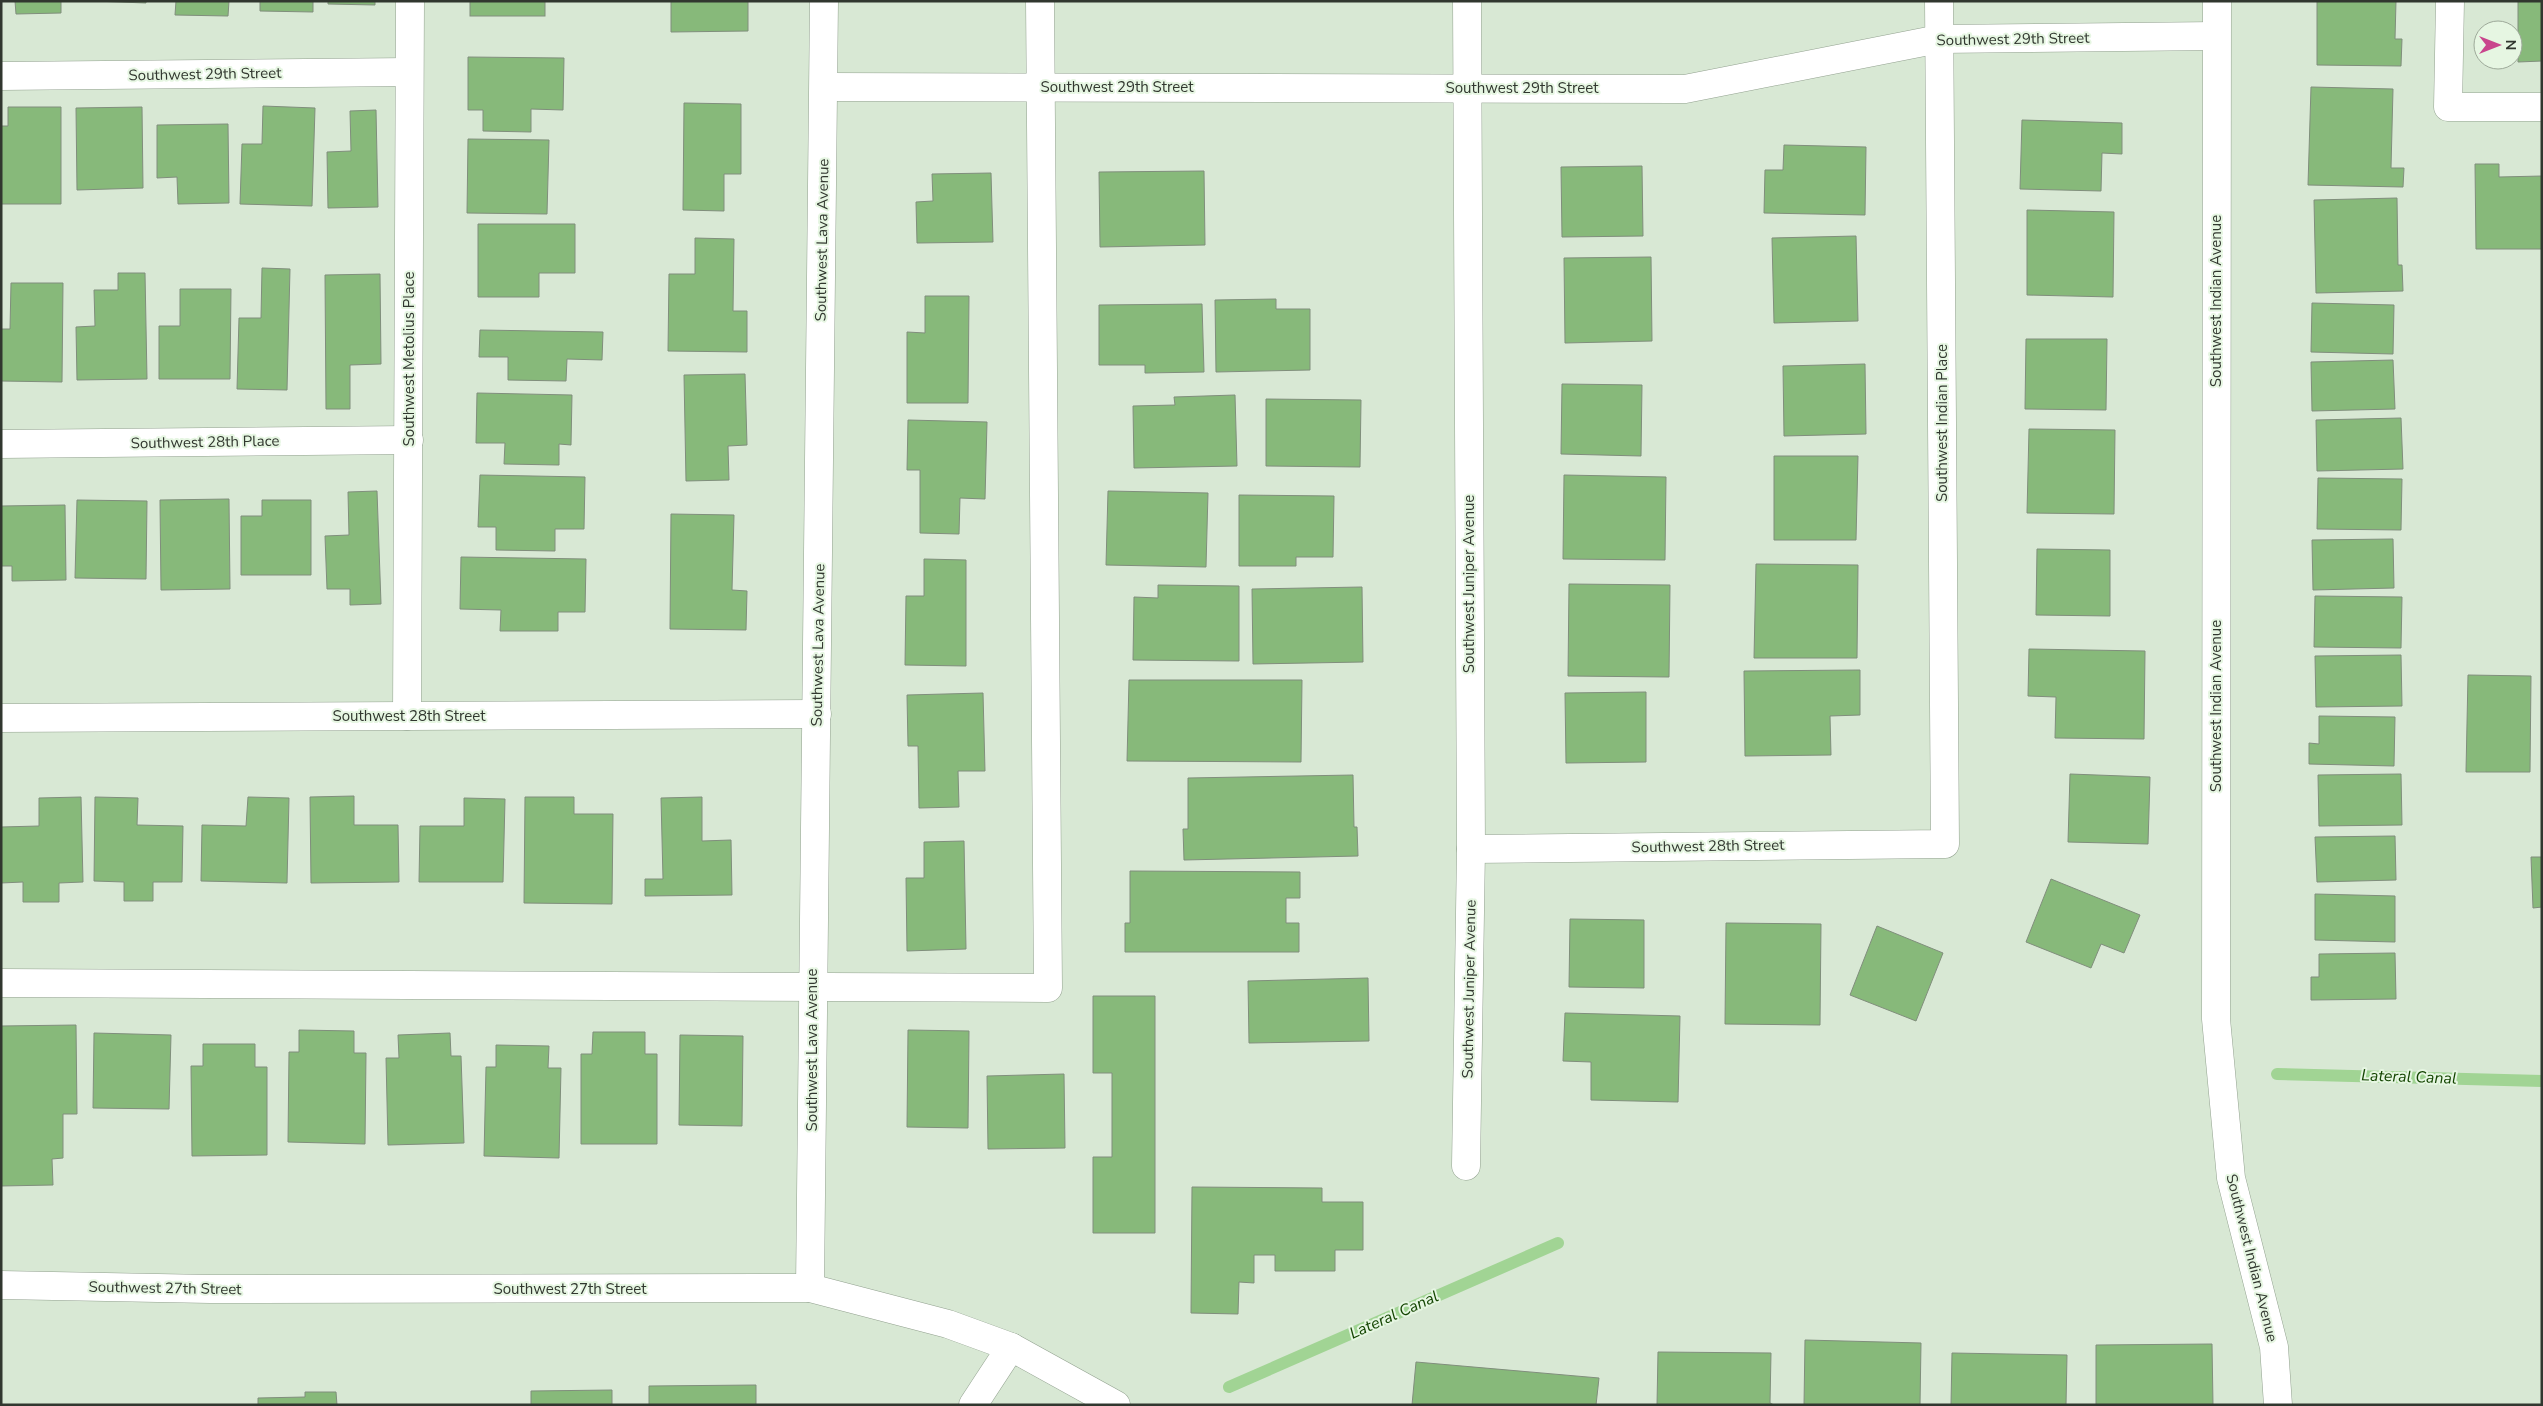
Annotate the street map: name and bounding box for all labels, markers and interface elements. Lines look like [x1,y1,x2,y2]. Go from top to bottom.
north arrow [2473,20,2523,70]
street label: Southwest 29th Street [1936,28,2090,50]
text: N [2501,40,2520,50]
street label: Southwest 29th Street [128,63,282,85]
street label: Southwest 29th Street [1041,77,1194,97]
street label: Southwest 29th Street [1446,78,1599,98]
street label: Southwest Lava Avenue [811,158,833,322]
street label: Southwest Indian Avenue [2206,215,2226,387]
street label: Southwest Metolius Place [399,272,419,446]
street label: Southwest Indian Place [1932,344,1952,502]
street label: Southwest 28th Place [130,431,280,453]
street label: Southwest Juniper Avenue [1459,495,1479,673]
street label: Southwest Lava Avenue [807,563,829,727]
street label: Southwest Indian Avenue [2206,620,2226,792]
street label: Southwest 28th Street [333,706,486,726]
street label: Southwest 28th Street [1631,835,1785,857]
street label: Southwest Juniper Avenue [1457,899,1481,1079]
street label: Southwest Lava Avenue [802,969,822,1131]
water label: Lateral Canal [2361,1064,2457,1090]
street label: Southwest Indian Avenue [2221,1172,2283,1344]
street label: Southwest 27th Street [88,1277,242,1299]
street label: Southwest 27th Street [494,1279,647,1299]
water label: Lateral Canal [1346,1285,1442,1344]

